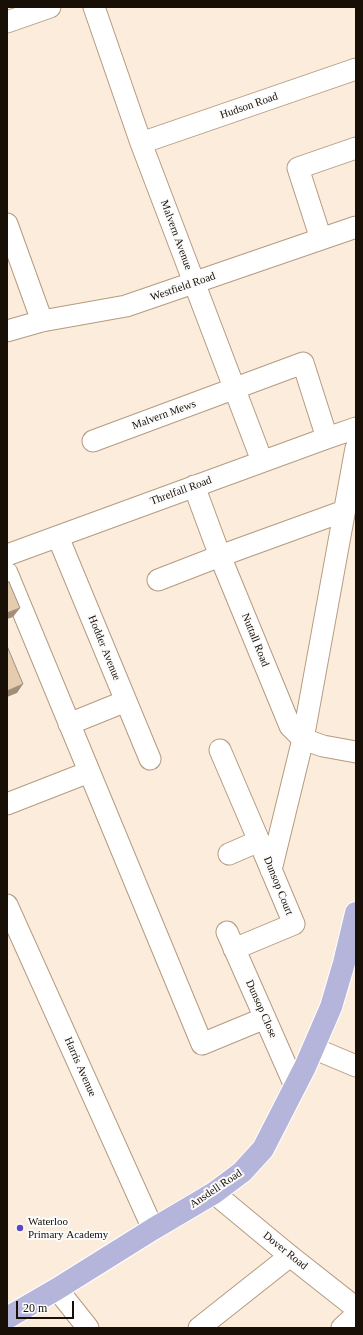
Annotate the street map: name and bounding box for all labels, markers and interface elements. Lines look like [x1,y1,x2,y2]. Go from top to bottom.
street label: Hudson Road [218,90,280,122]
street label: Malvern Avenue [157,198,195,272]
street label: Westfield Road [149,270,217,304]
street label: Malvern Mews [130,397,198,433]
street label: Threlfall Road [148,474,214,508]
street label: Nuttall Road [238,611,272,669]
street label: Hodder Avenue [85,613,123,683]
street label: Dunsop Court [260,855,296,917]
street label: Dunsop Close [242,978,280,1040]
street label: Harris Avenue [61,1035,99,1099]
street label: Ansdell Road [187,1167,245,1211]
place label: Waterloo Primary Academy [28,1215,108,1241]
marker: Waterloo Primary Academy [15,1223,25,1233]
street label: Dover Road [260,1229,310,1273]
scale bar [18,1293,76,1319]
text: 20 m [23,1301,47,1315]

